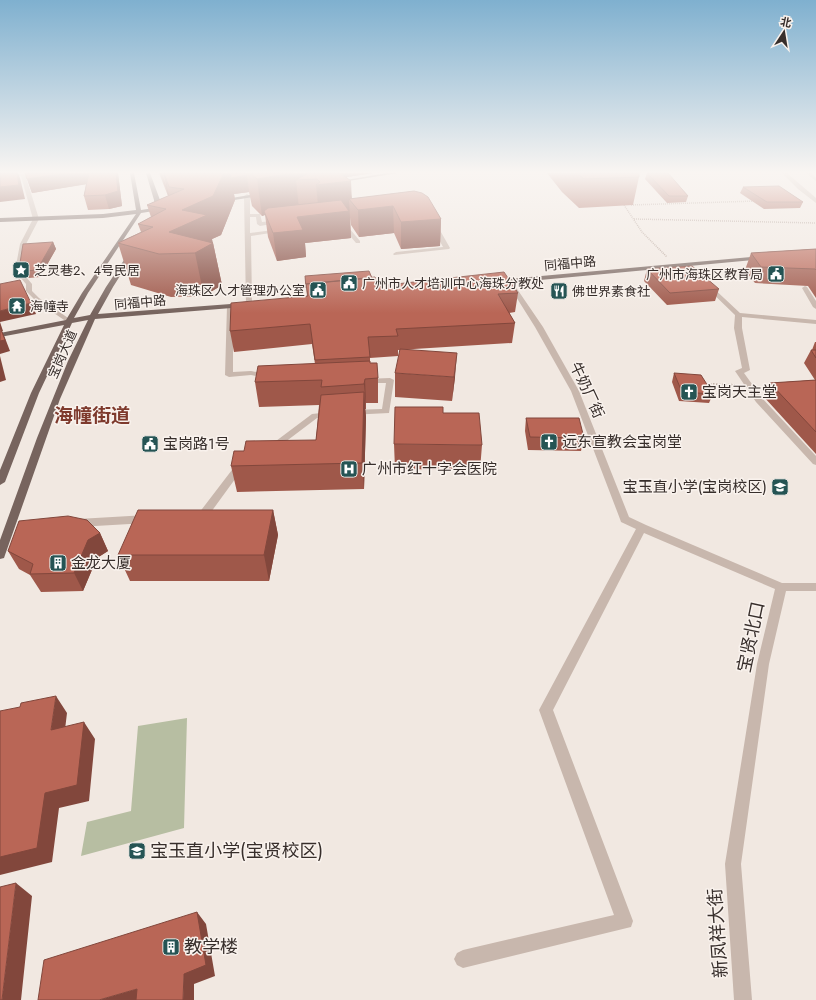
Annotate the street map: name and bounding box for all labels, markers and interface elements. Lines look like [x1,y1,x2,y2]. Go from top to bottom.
north arrow [764,12,804,52]
text: 北 [779,13,793,31]
street label: 同福中路 [543,252,597,275]
place icon: 芝灵巷2、4号民居 [11,260,31,280]
place label: 芝灵巷2、4号民居 [34,261,140,280]
public building icon: 广州市海珠区教育局 [766,264,786,284]
place label: 广州市海珠区教育局 [646,265,763,284]
public building icon: 广州市人才培训中心海珠分教处 [339,273,359,293]
place label: 广州市人才培训中心海珠分教处 [362,274,544,293]
public building icon: 海珠区人才管理办公室 [308,280,328,300]
place label: 海珠区人才管理办公室 [175,281,305,300]
restaurant icon: 佛世界素食社 [549,281,569,301]
place label: 佛世界素食社 [572,282,650,301]
street label: 同福中路 [113,291,167,314]
temple icon: 海幢寺 [7,296,27,316]
place label: 海幢寺 [30,297,69,316]
street label: 宝岗大道 [43,327,82,382]
street label: 牛奶厂街 [564,358,610,422]
place label: 宝岗天主堂 [702,381,777,403]
church icon: 宝岗天主堂 [679,382,699,402]
district label: 海幢街道 [54,402,130,429]
place label: 远东宣教会宝岗堂 [562,431,682,453]
church icon: 远东宣教会宝岗堂 [539,432,559,452]
place label: 宝岗路1号 [163,433,230,455]
public building icon: 宝岗路1号 [140,434,160,454]
place label: 广州市红十字会医院 [362,458,497,480]
hospital icon: 广州市红十字会医院 [339,459,359,479]
place label: 宝玉直小学(宝岗校区) [623,476,767,498]
school or university icon: 宝玉直小学(宝岗校区) [770,477,790,497]
place label: 金龙大厦 [71,552,131,574]
building icon: 金龙大厦 [48,553,68,573]
street label: 宝贤北口 [731,599,771,675]
place label: 宝玉直小学(宝贤校区) [150,838,323,864]
school or university icon: 宝玉直小学(宝贤校区) [127,841,147,861]
street label: 新凤祥大街 [702,887,734,979]
place label: 教学楼 [184,934,238,960]
building icon: 教学楼 [161,937,181,957]

